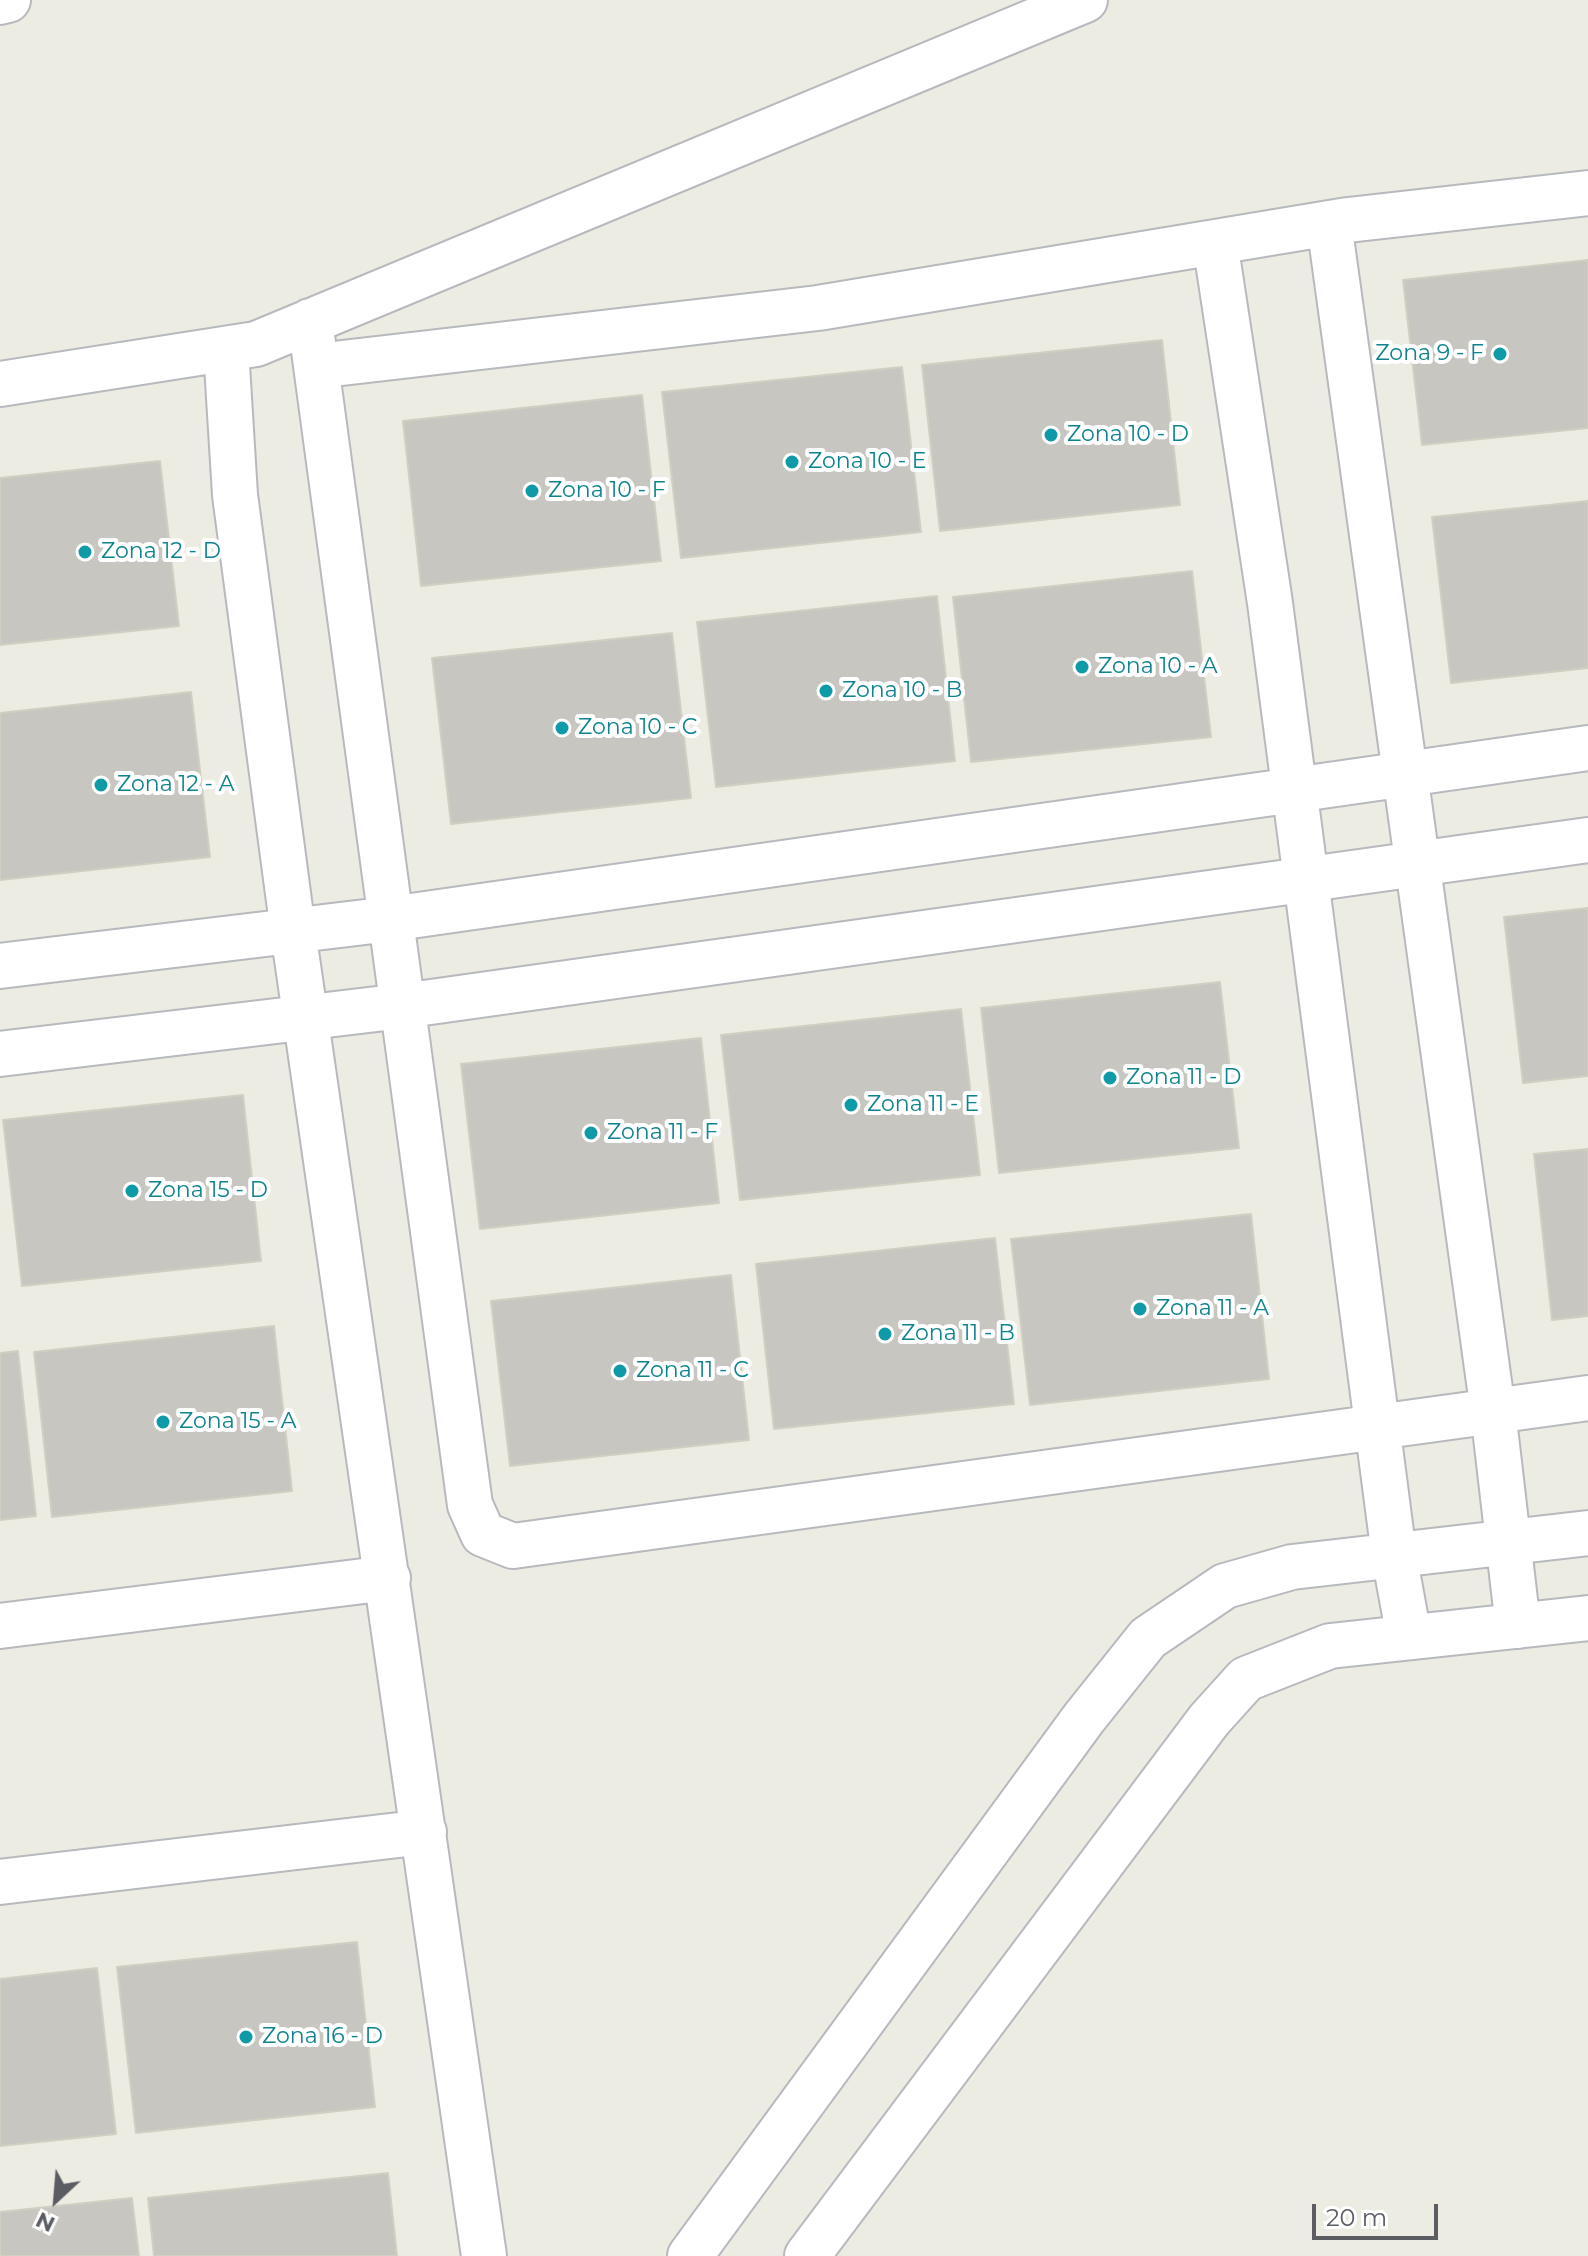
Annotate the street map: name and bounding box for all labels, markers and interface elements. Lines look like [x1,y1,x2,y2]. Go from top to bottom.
place label: Zona 9 - F [1375,341,1484,367]
marker: Zona 9 - F [1491,345,1509,363]
place label: Zona 10 - D [1067,422,1189,448]
marker: Zona 10 - D [1042,426,1060,444]
place label: Zona 10 - E [808,449,927,475]
marker: Zona 10 - E [783,453,801,471]
place label: Zona 10 - F [548,478,666,504]
marker: Zona 10 - F [523,482,541,500]
place label: Zona 12 - D [101,539,221,565]
marker: Zona 12 - D [76,543,94,561]
place label: Zona 10 - A [1098,654,1218,680]
marker: Zona 10 - A [1073,658,1091,676]
place label: Zona 10 - B [842,678,962,704]
marker: Zona 10 - B [817,682,835,700]
place label: Zona 10 - C [578,715,697,741]
marker: Zona 10 - C [553,719,571,737]
place label: Zona 12 - A [117,772,235,798]
marker: Zona 12 - A [92,776,110,794]
place label: Zona 11 - D [1126,1065,1241,1091]
marker: Zona 11 - D [1101,1069,1119,1087]
place label: Zona 11 - E [867,1092,979,1118]
marker: Zona 11 - E [842,1096,860,1114]
place label: Zona 11 - F [607,1120,718,1146]
marker: Zona 11 - F [582,1124,600,1142]
place label: Zona 15 - D [148,1178,268,1204]
marker: Zona 15 - D [123,1182,141,1200]
place label: Zona 11 - A [1156,1296,1269,1322]
marker: Zona 11 - A [1131,1300,1149,1318]
place label: Zona 11 - B [901,1321,1015,1347]
marker: Zona 11 - B [876,1325,894,1343]
place label: Zona 11 - C [636,1358,749,1384]
marker: Zona 11 - C [611,1362,629,1380]
place label: Zona 15 - A [179,1409,297,1435]
marker: Zona 15 - A [154,1413,172,1431]
place label: Zona 16 - D [262,2024,383,2050]
marker: Zona 16 - D [237,2028,255,2046]
north arrow [16,2160,96,2240]
scale bar [1316,2188,1442,2238]
text: 20 m [1326,2203,1387,2232]
text: N [31,2206,59,2238]

